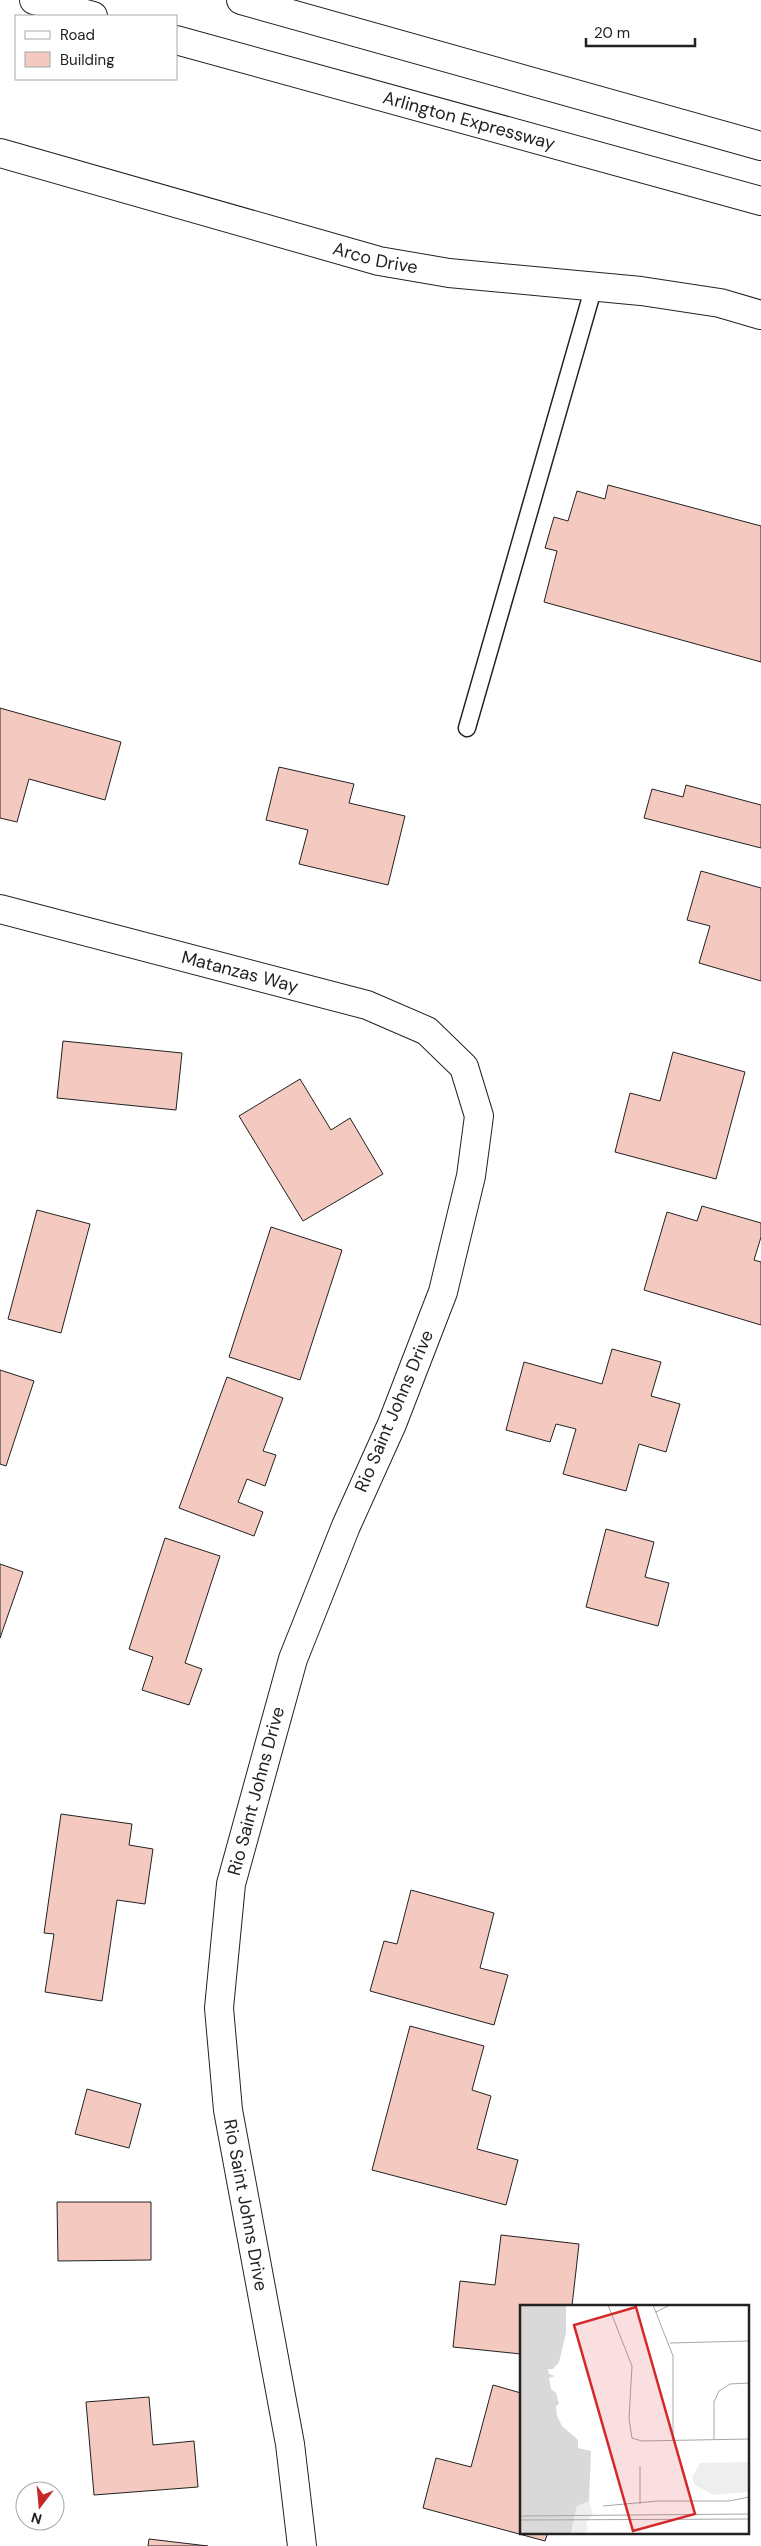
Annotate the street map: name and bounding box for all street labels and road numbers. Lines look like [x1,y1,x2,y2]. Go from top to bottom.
street label: Arlington Expressway [380,86,558,156]
street label: Arco Drive [330,236,420,279]
street label: Matanzas Way [179,945,301,999]
street label: Rio Saint Johns Drive [349,1326,439,1496]
street label: Rio Saint Johns Drive [222,1704,290,1878]
street label: Rio Saint Johns Drive [218,2117,273,2293]

